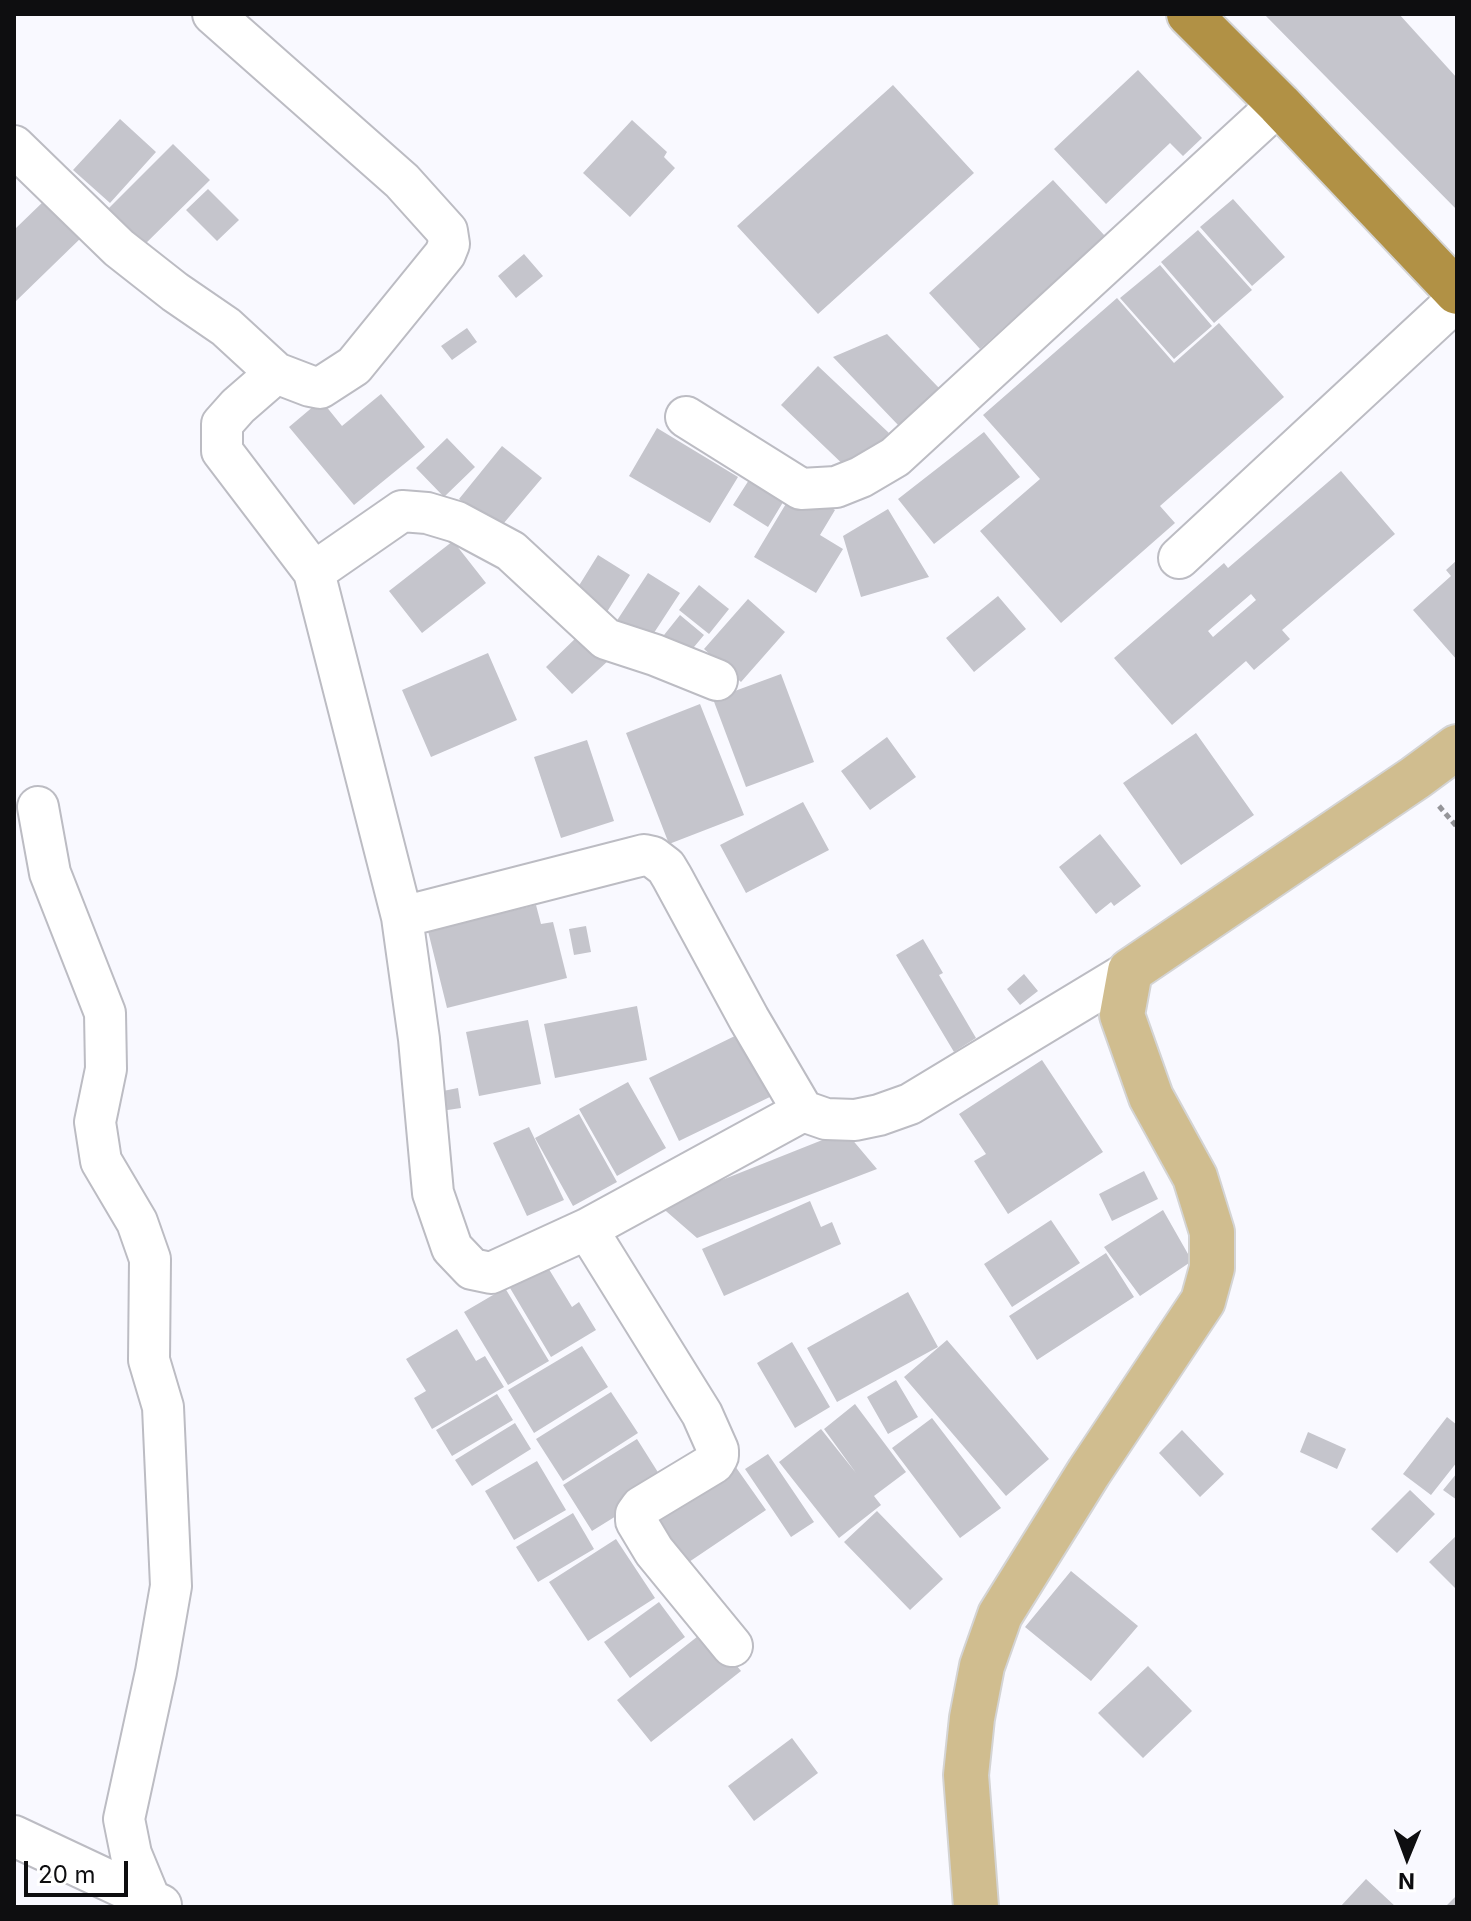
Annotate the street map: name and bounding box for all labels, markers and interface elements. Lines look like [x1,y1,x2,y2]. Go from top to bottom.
north arrow [1367,1817,1447,1897]
scale bar [28,1845,132,1895]
text: 20 m [38,1860,96,1889]
text: N [1398,1868,1415,1894]

